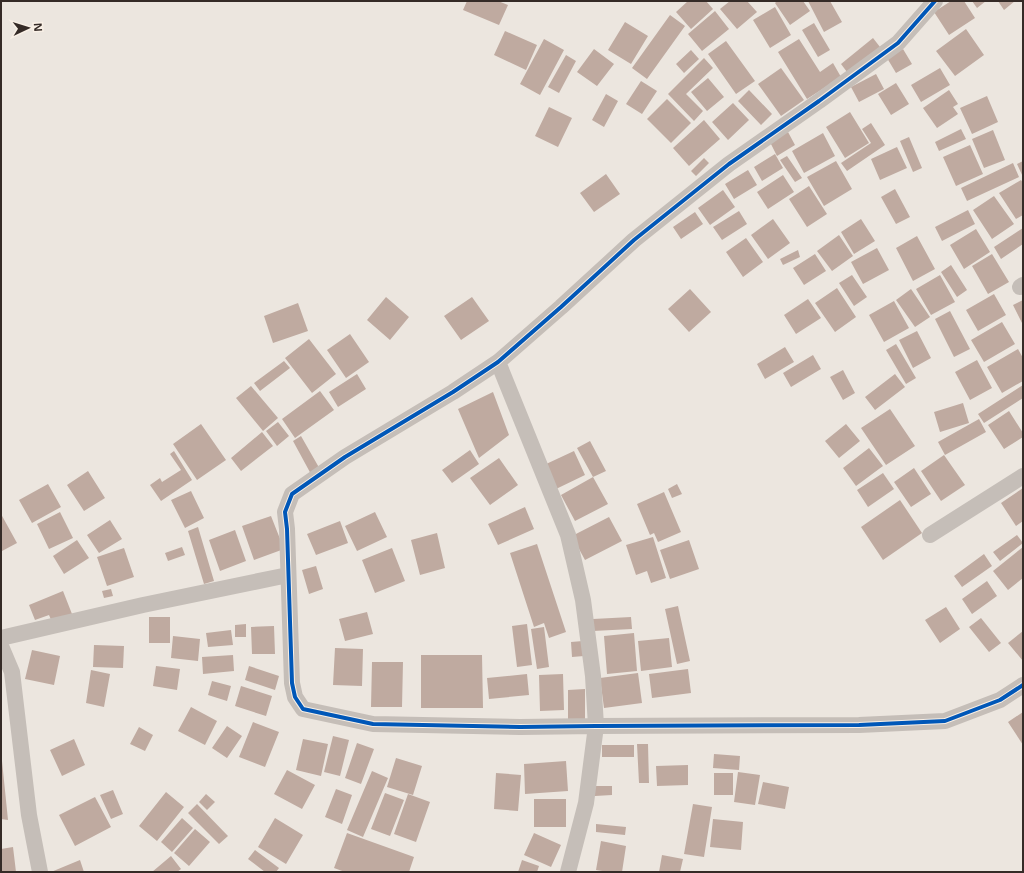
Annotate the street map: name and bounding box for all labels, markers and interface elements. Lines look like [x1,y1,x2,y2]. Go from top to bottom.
north arrow [8,8,48,48]
text: N [31,22,46,32]

